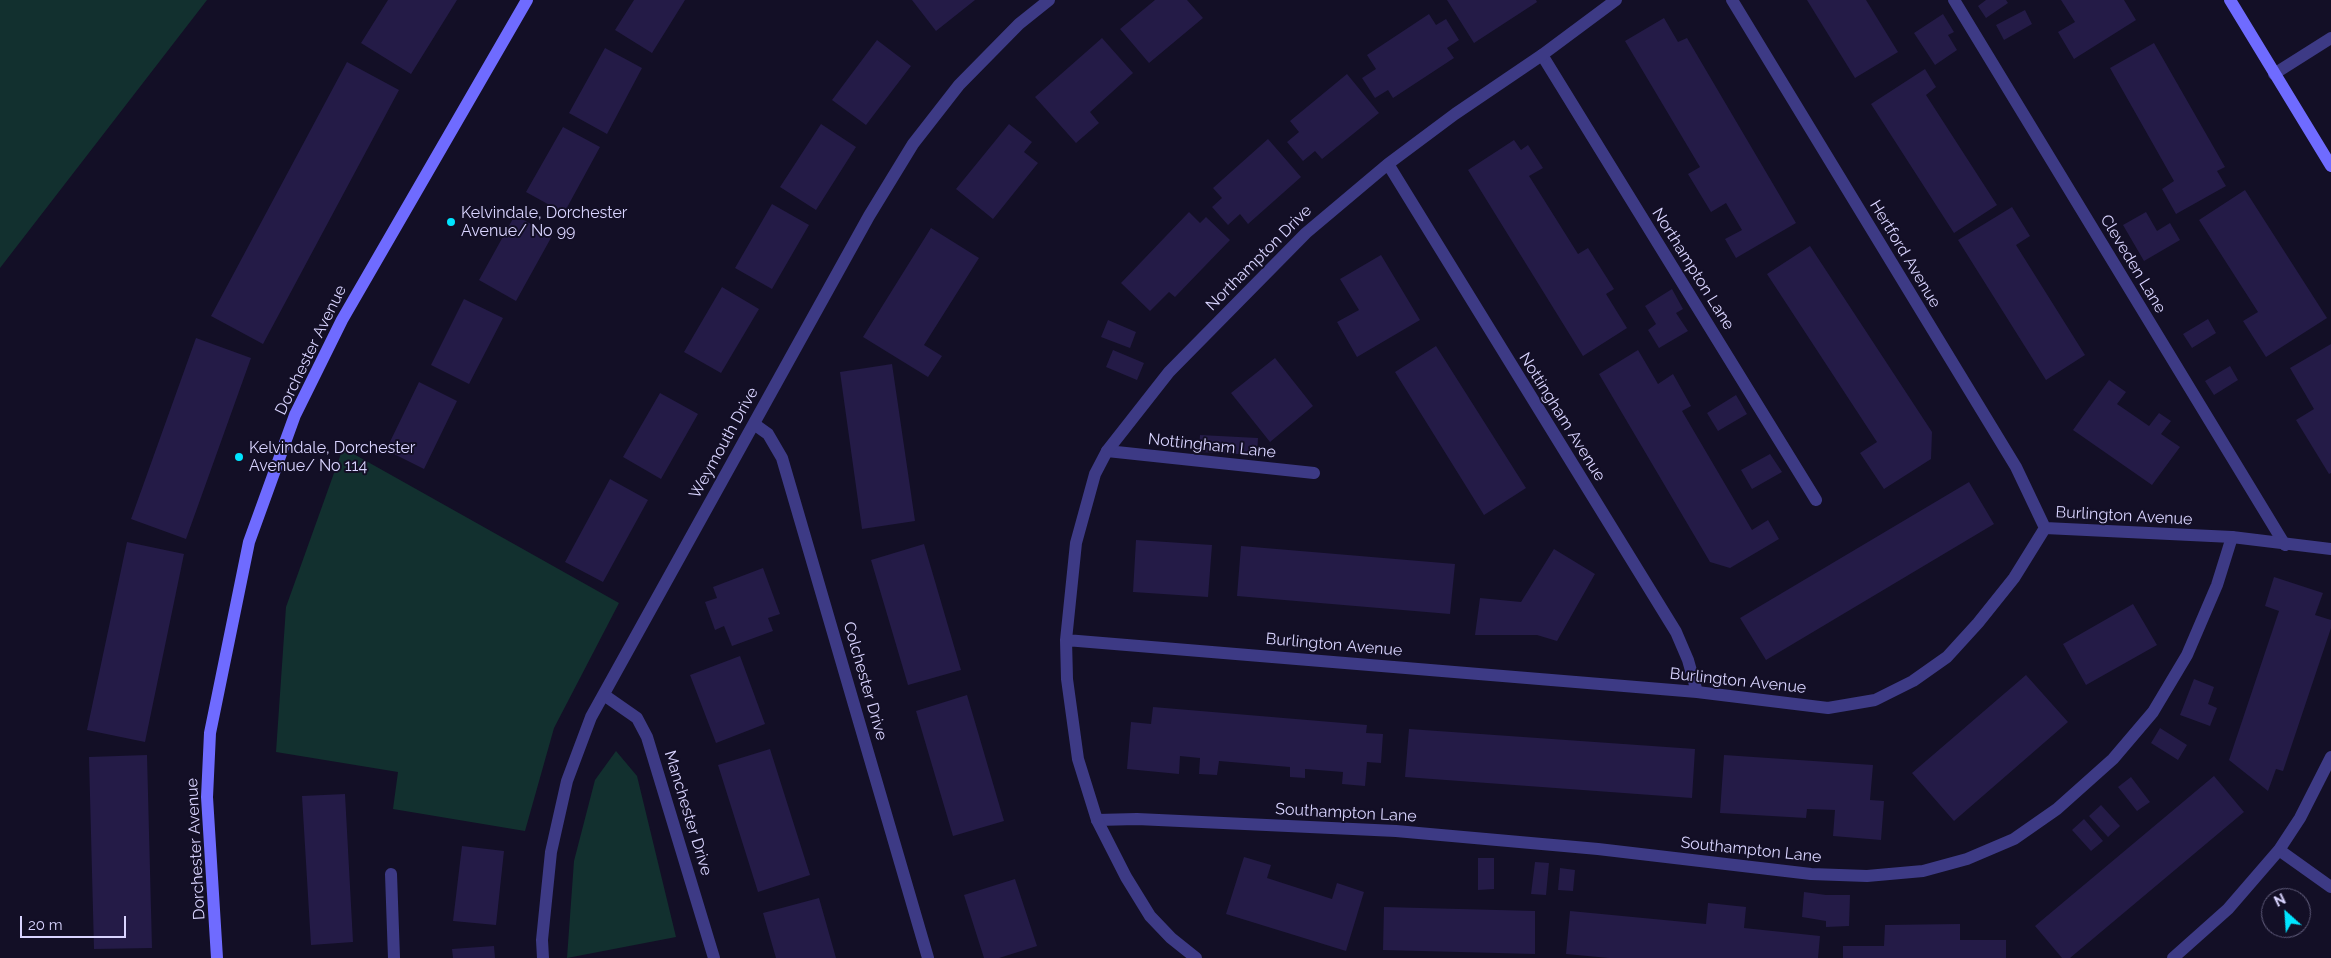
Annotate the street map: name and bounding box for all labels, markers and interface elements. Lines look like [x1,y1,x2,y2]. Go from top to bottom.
street label: Hertford Avenue [1865,197,1945,311]
street label: Northampton Drive [1202,201,1316,315]
place label: Kelvindale, Dorchester Avenue/ No 99 [461,203,627,241]
street label: Northampton Lane [1648,204,1738,334]
street label: Cleveden Lane [2096,211,2170,317]
marker: Kelvindale, Dorchester Avenue/ No 99 [445,216,457,228]
street label: Dorchester Avenue [271,282,351,418]
street label: Nottingham Avenue [1515,349,1609,485]
street label: Weymouth Drive [686,384,762,502]
street label: Nottingham Lane [1147,430,1277,462]
place label: Kelvindale, Dorchester Avenue/ No 114 [249,438,415,476]
marker: Kelvindale, Dorchester Avenue/ No 114 [233,451,245,463]
street label: Burlington Avenue [2055,503,2193,529]
street label: Colchester Drive [839,619,891,743]
street label: Burlington Avenue [1265,629,1403,661]
street label: Burlington Avenue [1669,664,1807,698]
street label: Manchester Drive [660,748,716,878]
street label: Dorchester Avenue [183,778,209,920]
street label: Southampton Lane [1275,800,1417,826]
street label: Southampton Lane [1680,833,1822,867]
north arrow [2261,888,2311,938]
text: N [2272,891,2288,910]
scale bar [22,906,129,938]
text: 20 m [28,916,63,934]

